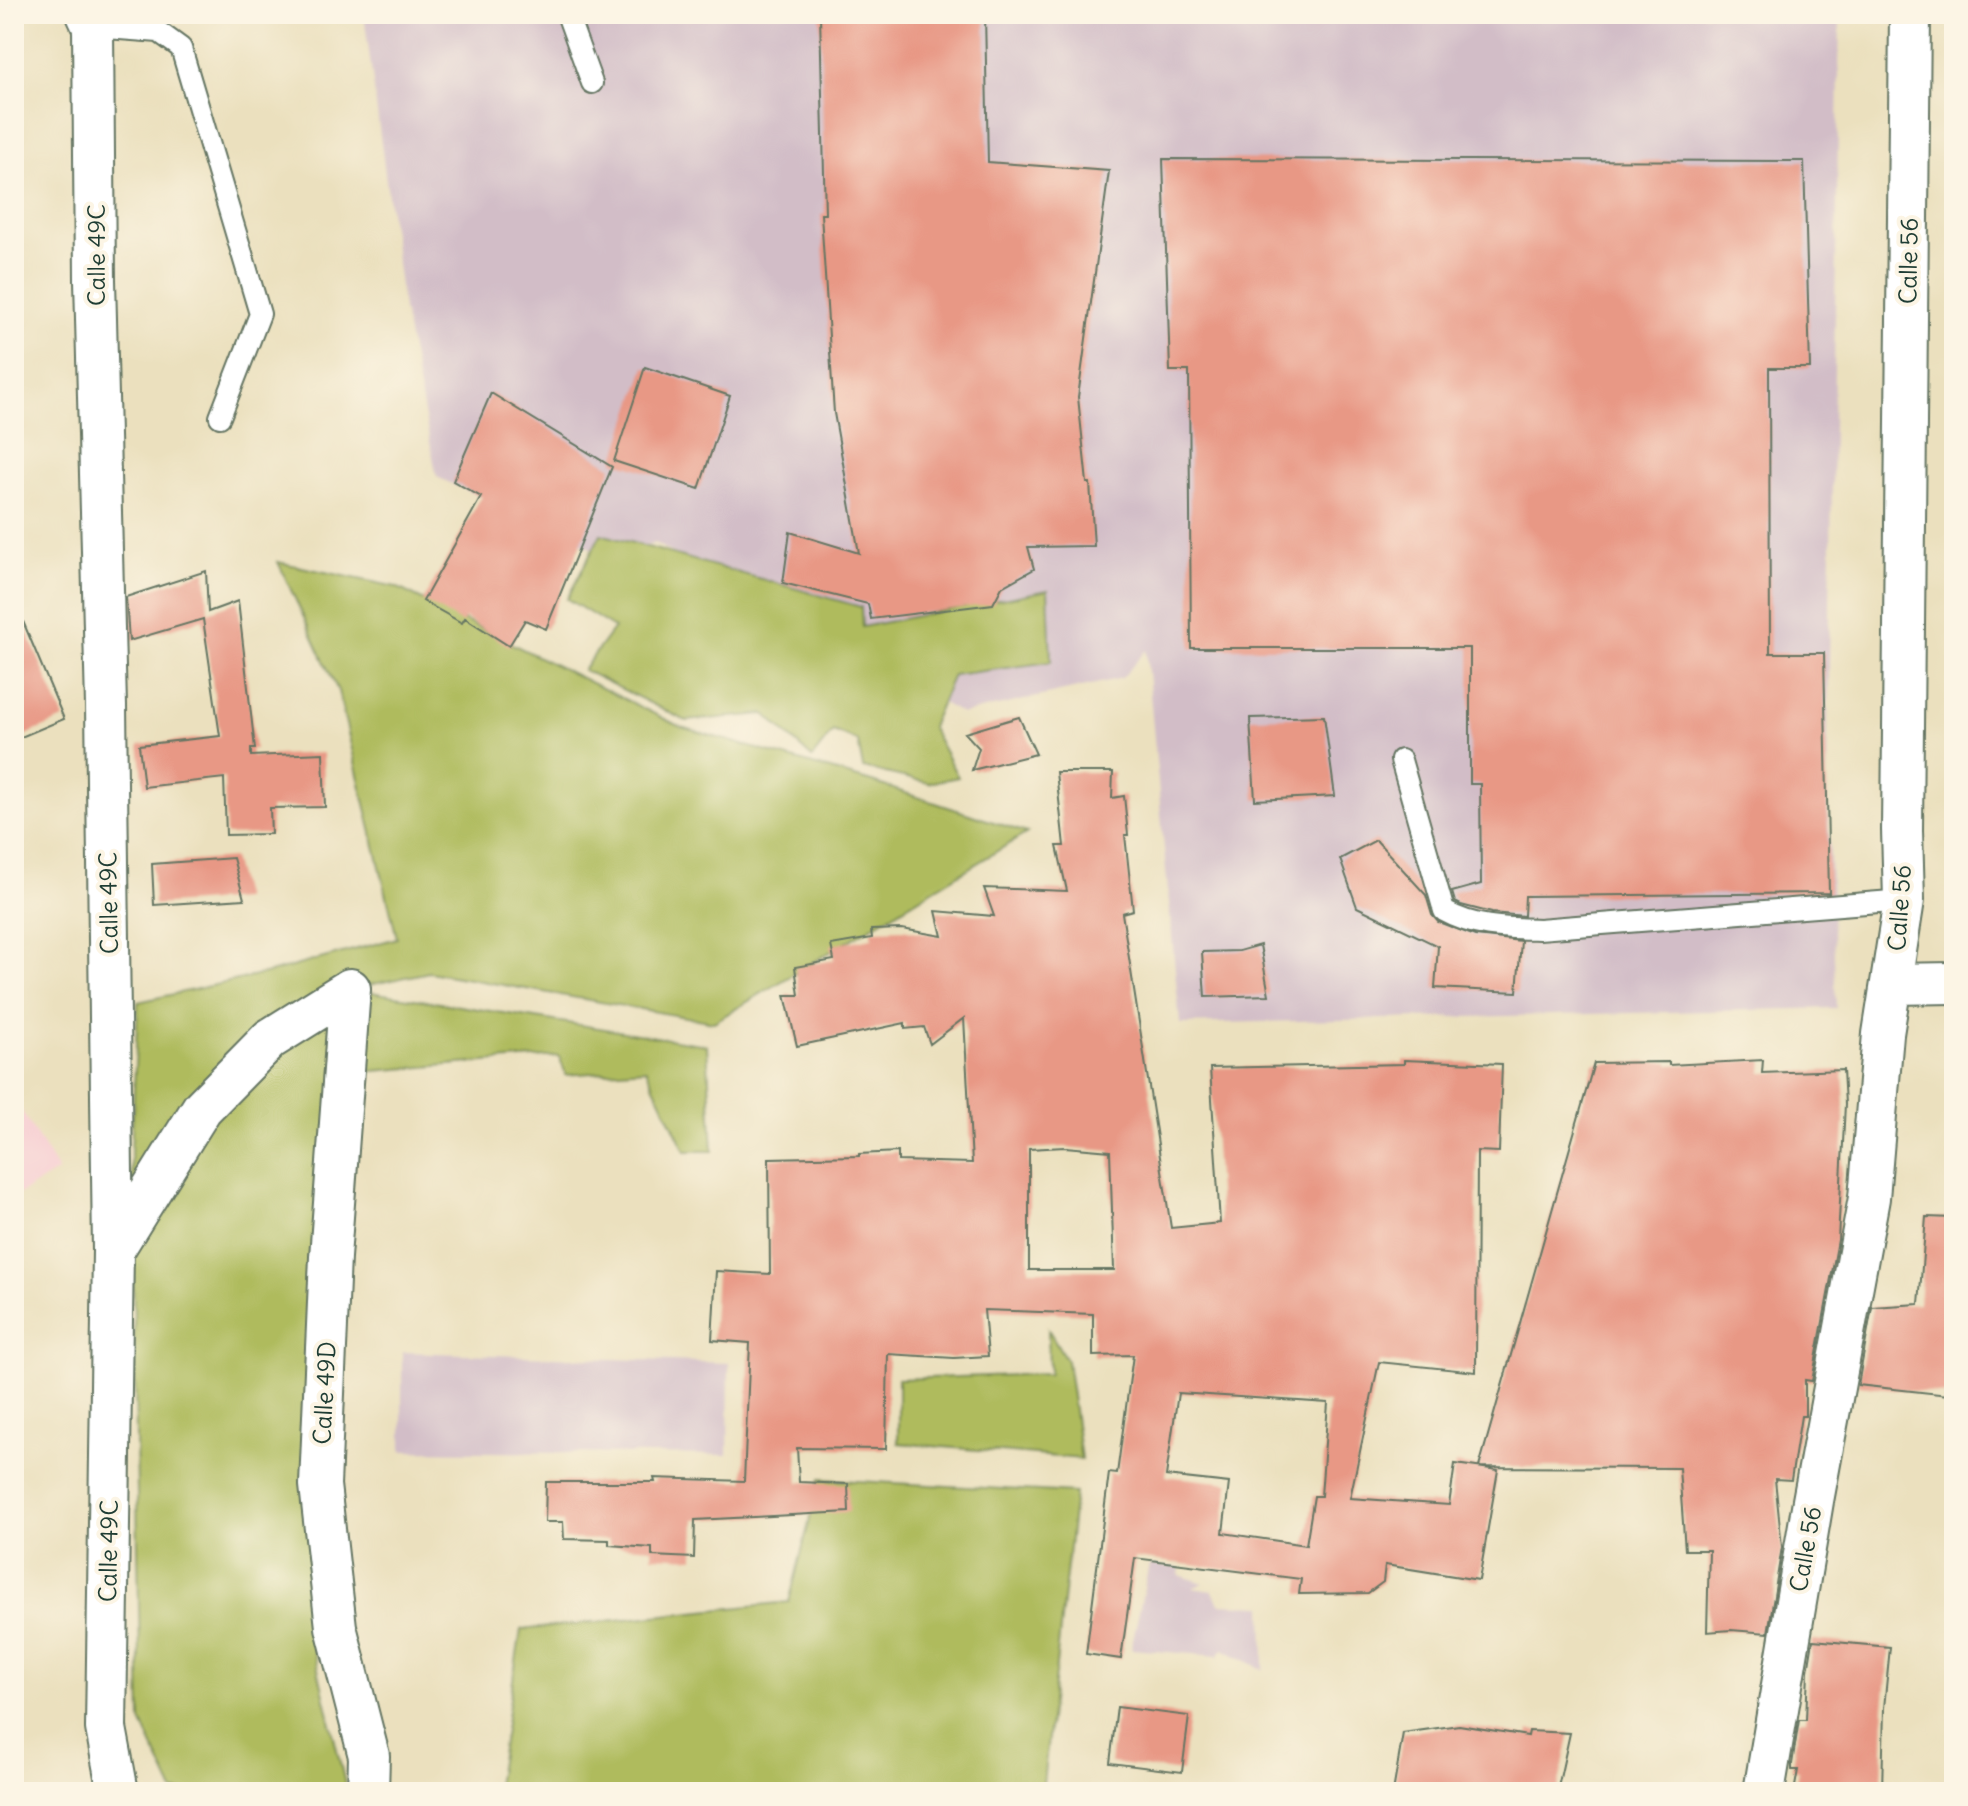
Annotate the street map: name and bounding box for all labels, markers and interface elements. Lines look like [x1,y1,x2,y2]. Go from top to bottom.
street label: Calle 49C [81,204,111,306]
street label: Calle 56 [1892,218,1924,304]
street label: Calle 49C [92,852,124,954]
street label: Calle 56 [1881,864,1917,952]
street label: Calle 49D [306,1341,342,1445]
street label: Calle 49C [92,1500,124,1602]
street label: Calle 56 [1783,1504,1827,1594]

